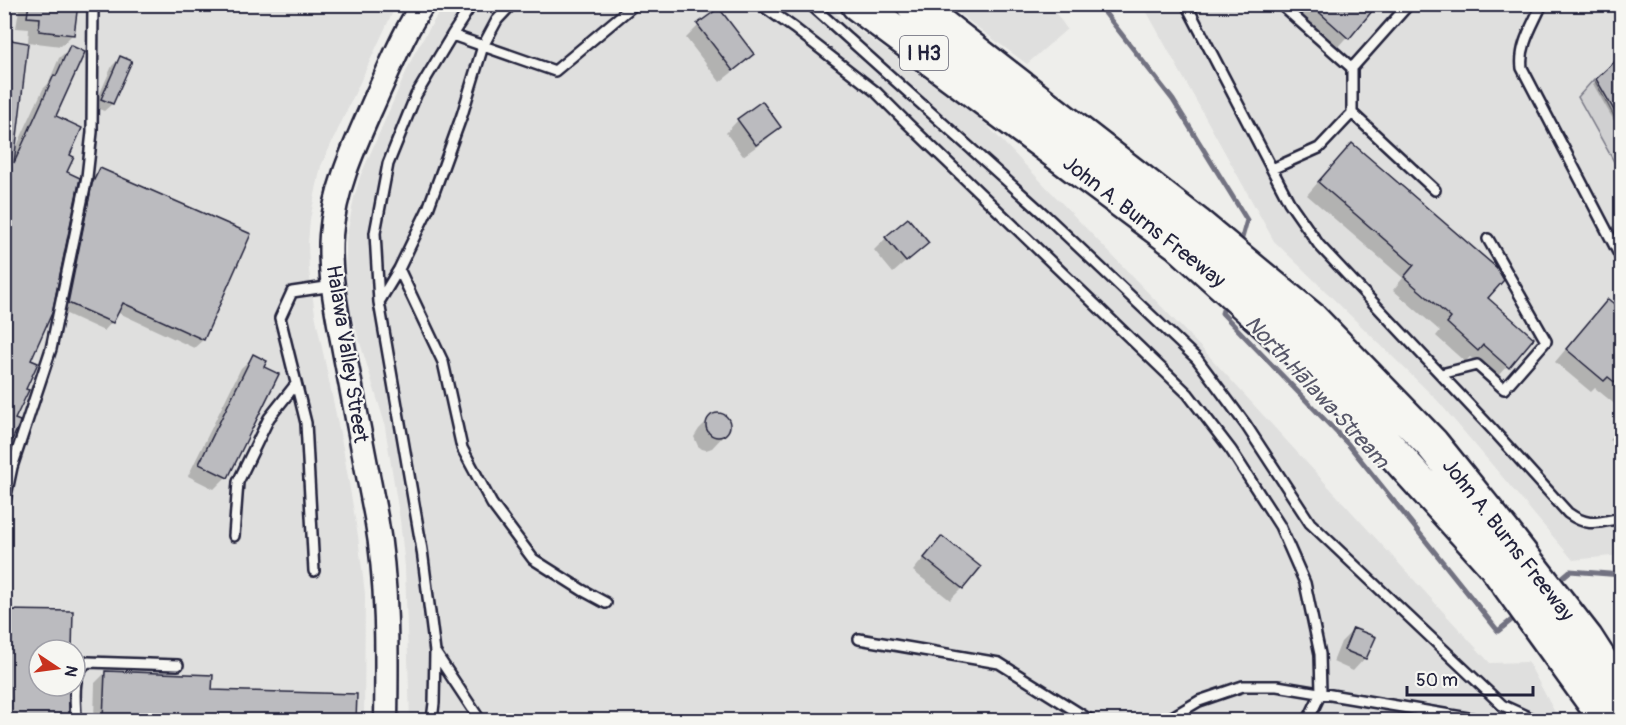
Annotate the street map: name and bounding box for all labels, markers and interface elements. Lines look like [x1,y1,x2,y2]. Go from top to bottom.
road number: I H3 [900,36,948,70]
street label: John A. Burns Freeway [1057,150,1231,294]
street label: Halawa Valley Street [320,263,374,445]
water label: North Hālawa Stream [1239,310,1396,475]
street label: John A. Burns Freeway [1436,453,1580,627]
north arrow [27,638,87,698]
scale bar [1407,659,1533,697]
text: N [60,664,82,679]
text: 50 m [1416,669,1458,692]

